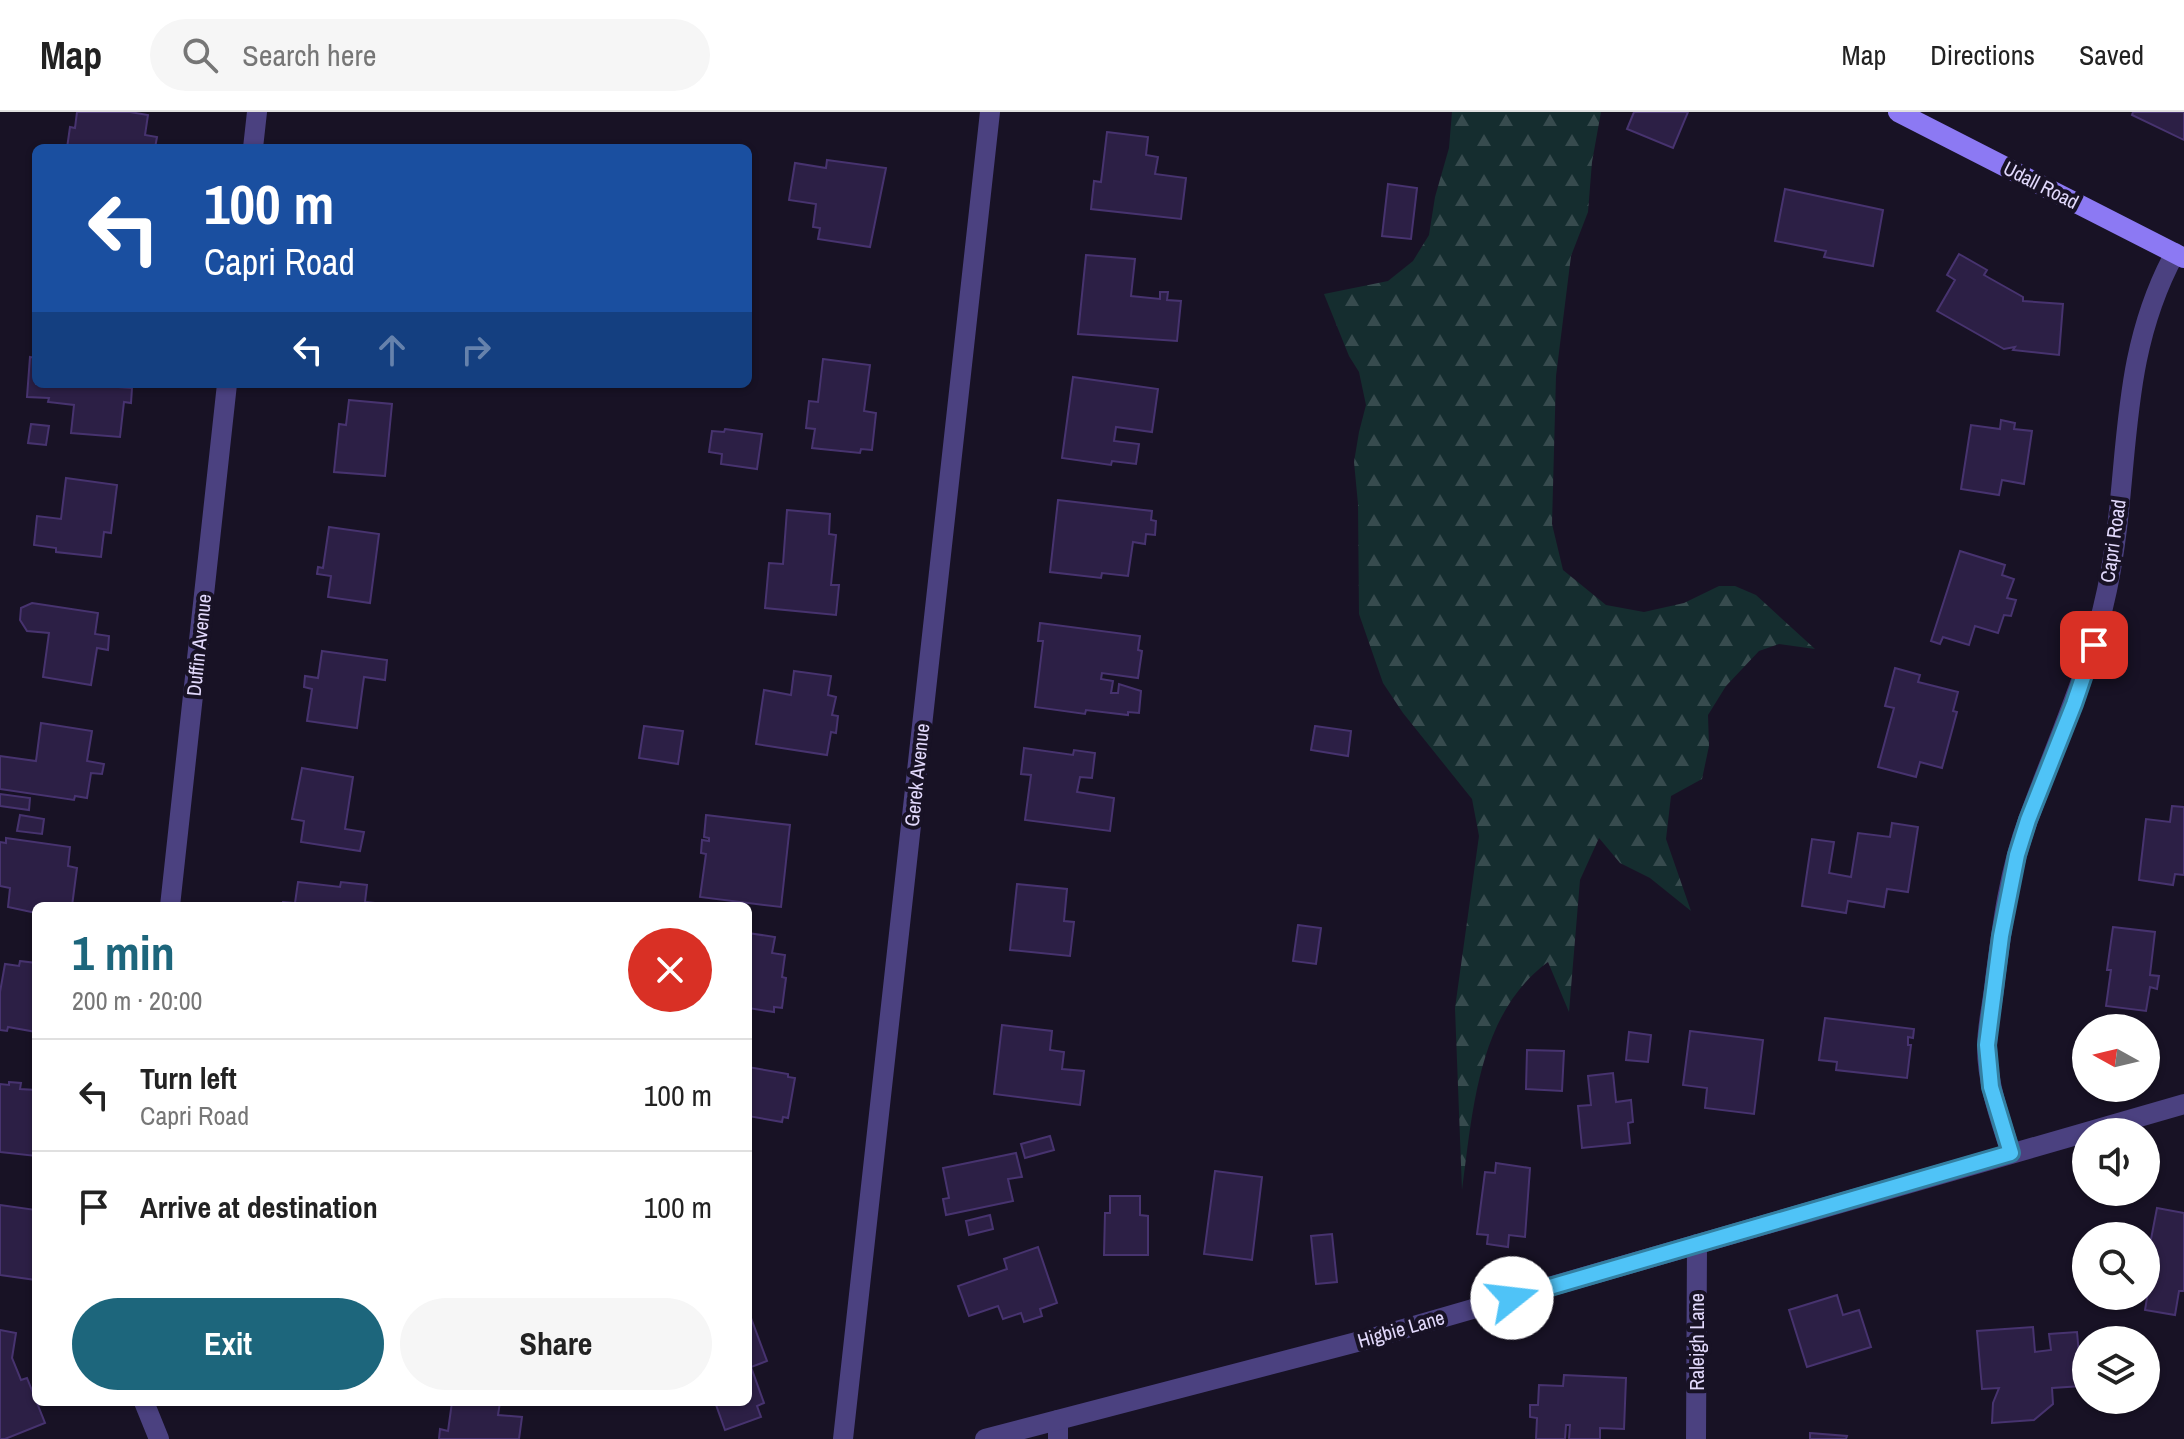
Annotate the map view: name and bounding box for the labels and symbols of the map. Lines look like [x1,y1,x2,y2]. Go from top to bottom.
street label: Udall Road [1999,154,2083,215]
street label: Capri Road [2093,498,2132,584]
street label: Duffin Avenue [180,593,217,697]
pin [2060,611,2128,679]
street label: Gerek Avenue [898,722,935,828]
north arrow [2072,1014,2160,1102]
position arrow [1470,1256,1554,1340]
street label: Raleigh Lane [1683,1293,1710,1391]
street label: Higbie Lane [1354,1303,1448,1354]

